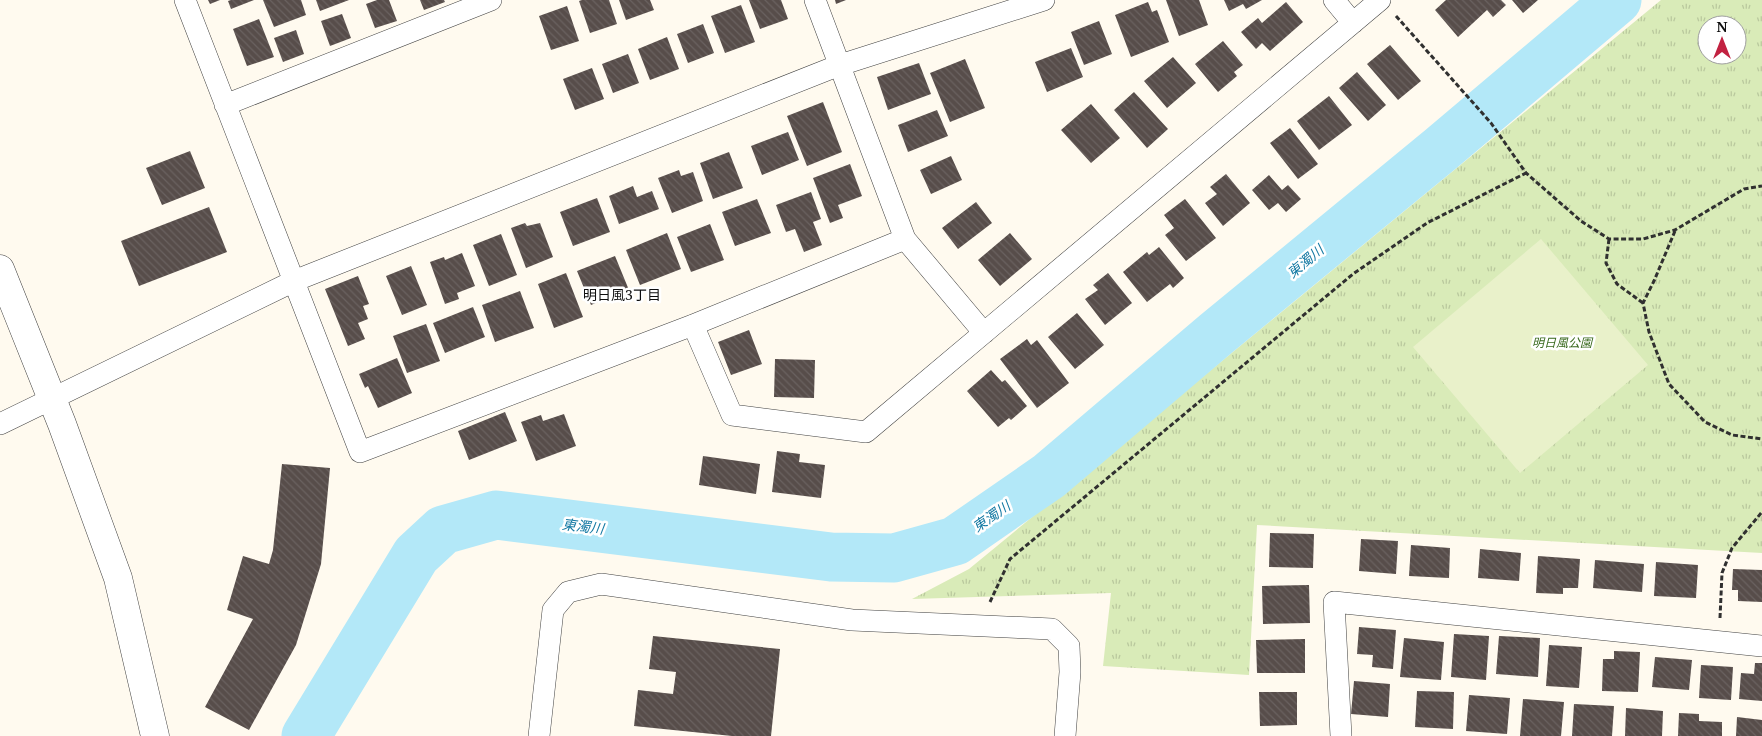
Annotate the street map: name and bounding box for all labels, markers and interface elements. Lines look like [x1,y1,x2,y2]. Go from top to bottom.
north arrow [1697,15,1747,65]
text: N [1716,17,1728,36]
water label: 東濁川 [1283,239,1329,282]
district label: 明日風3丁目 [583,285,661,304]
park label: 明日風公園 [1532,334,1594,351]
water label: 東濁川 [968,495,1015,536]
water label: 東濁川 [561,514,607,538]

